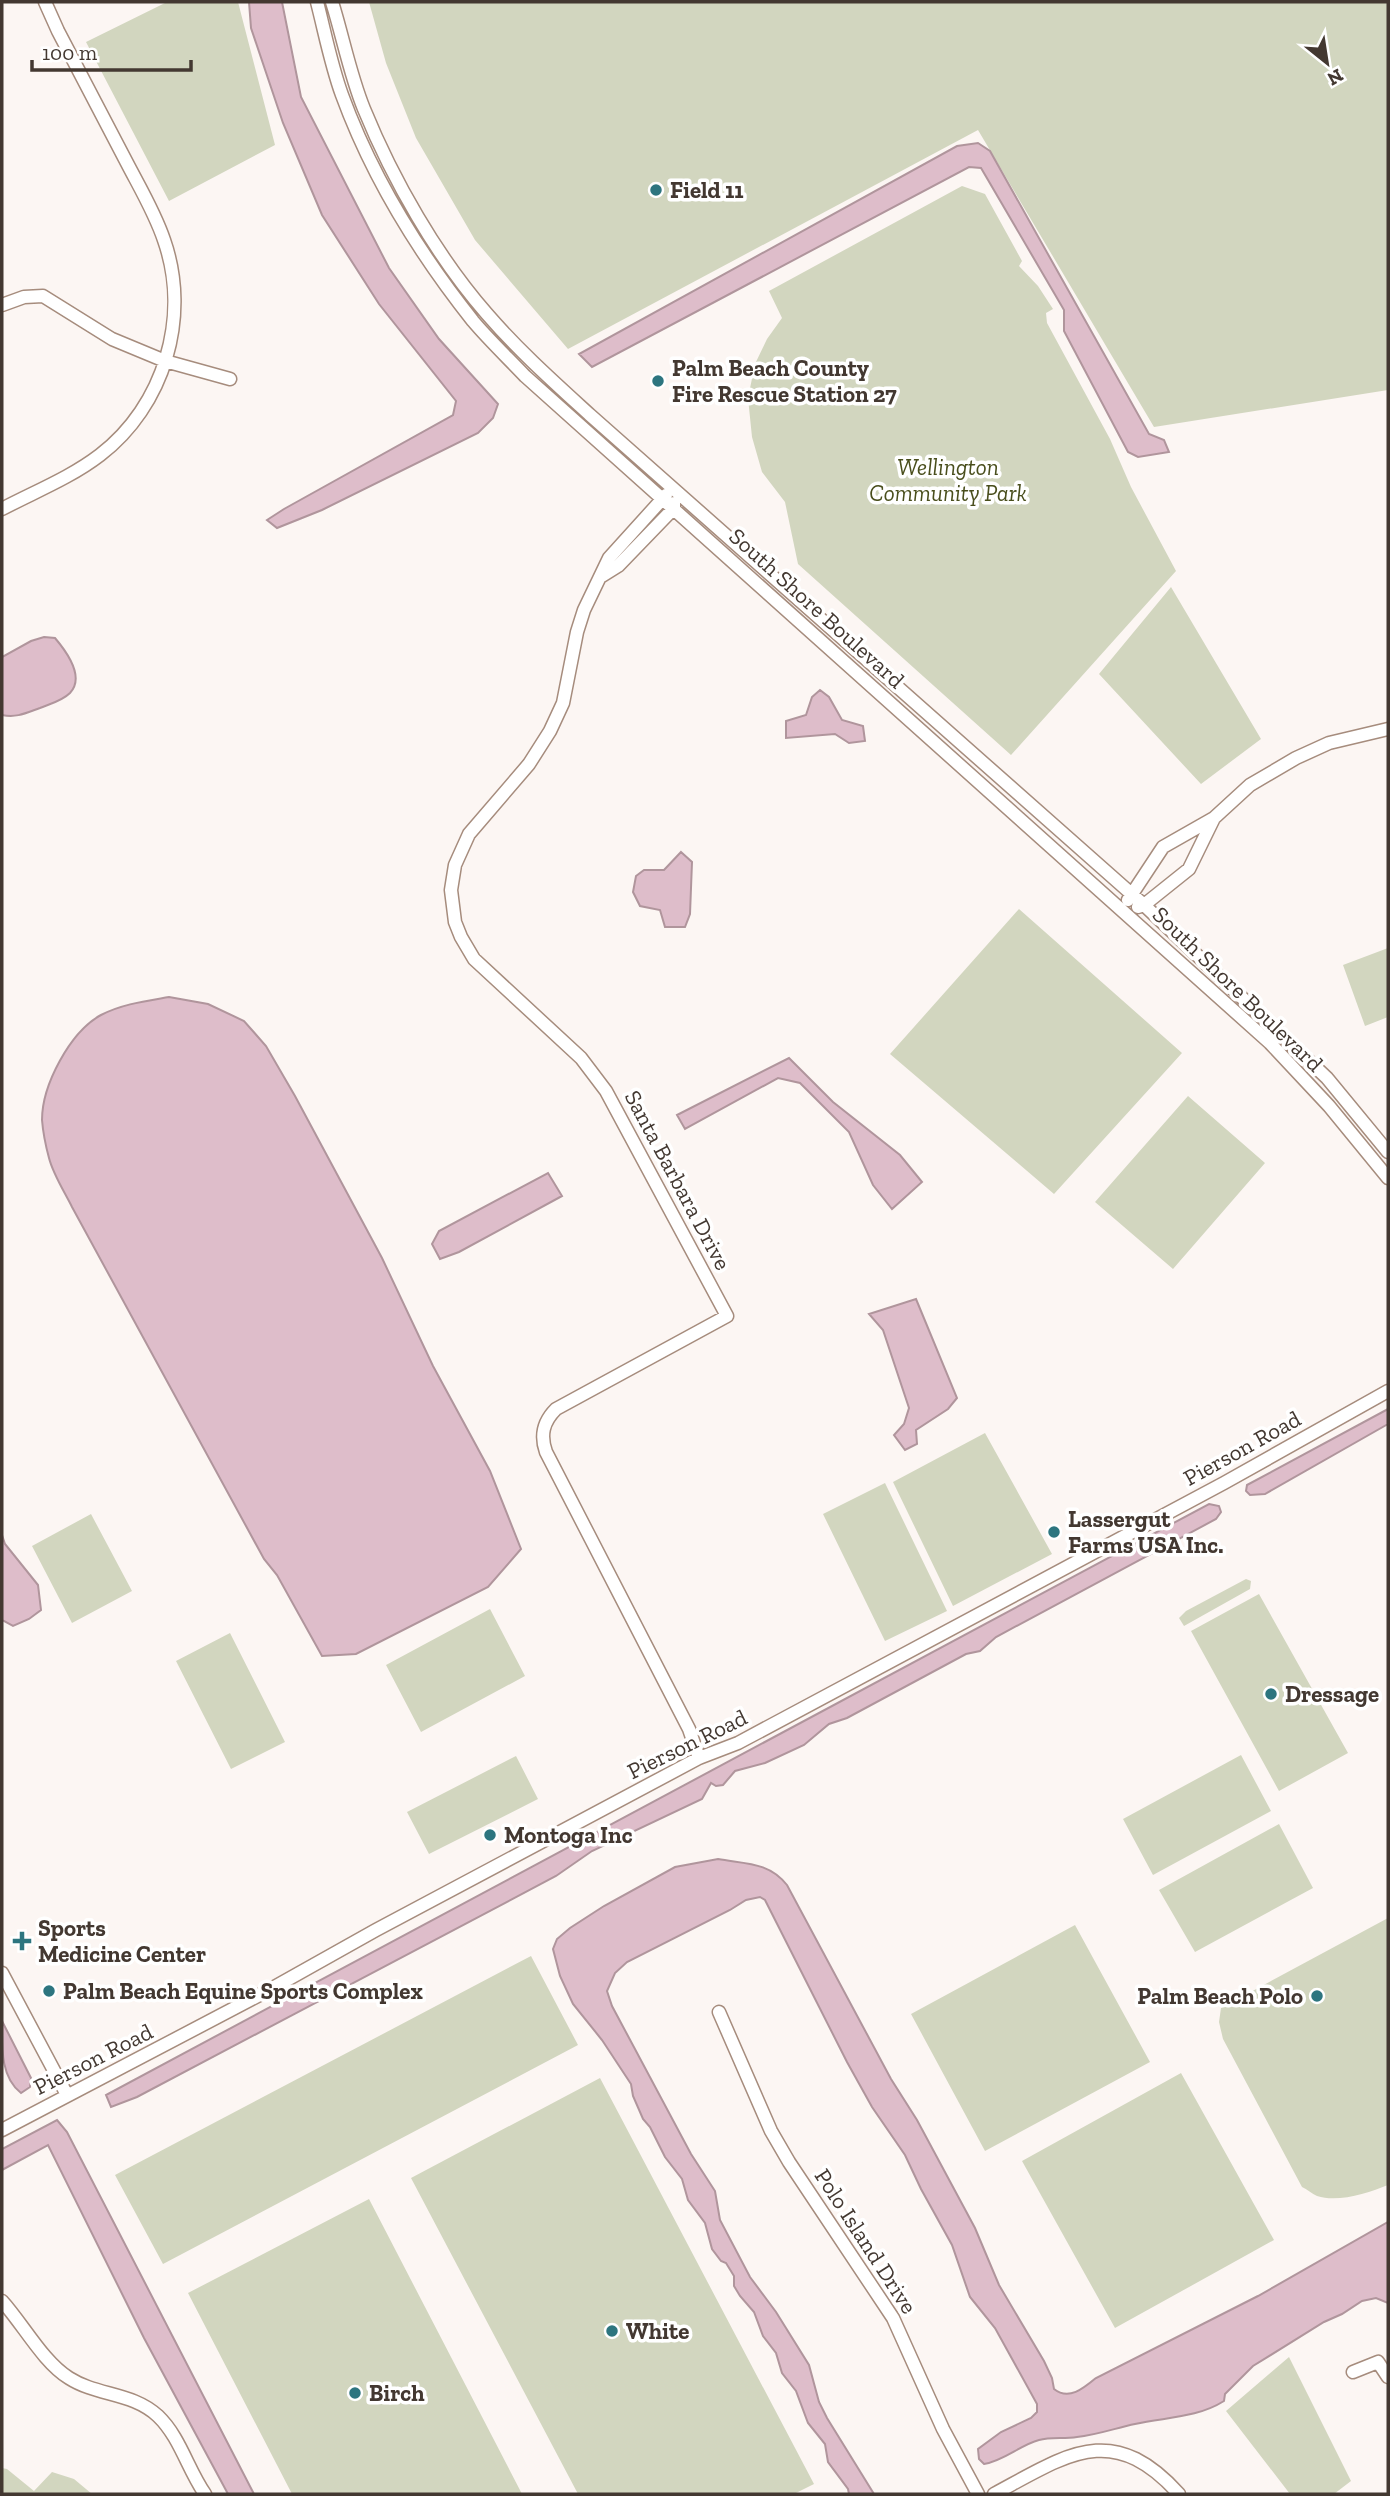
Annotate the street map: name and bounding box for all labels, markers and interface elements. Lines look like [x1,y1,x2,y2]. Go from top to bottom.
scale bar [32,28,191,72]
north arrow [1292,28,1362,98]
text: 100 m [42,40,97,65]
text: N [1323,64,1347,91]
place label: Field 11 [670,176,744,204]
marker: Field 11 [648,182,664,198]
place label: Palm Beach County Fire Rescue Station 27 [672,354,897,408]
marker: Palm Beach County Fire Rescue Station 27 [650,373,666,389]
park label: Wellington Community Park [869,453,1027,507]
street label: South Shore Boulevard [724,522,911,694]
street label: South Shore Boulevard [1147,900,1329,1078]
street label: Santa Barbara Drive [619,1085,737,1275]
street label: Pierson Road [1178,1404,1306,1492]
place label: Lassergut Farms USA Inc. [1068,1505,1223,1559]
marker: Lassergut Farms USA Inc. [1046,1524,1062,1540]
place label: Dressage [1285,1680,1379,1708]
marker: Dressage [1263,1686,1279,1702]
street label: Pierson Road [623,1703,752,1785]
place label: Montoga Inc [504,1821,633,1849]
marker: Montoga Inc [482,1827,498,1843]
place label: Sports Medicine Center [38,1914,206,1968]
marker: Sports Medicine Center [12,1931,32,1951]
place label: Palm Beach Equine Sports Complex [63,1977,423,2005]
place label: Palm Beach Polo [1137,1982,1303,2010]
marker: Palm Beach Equine Sports Complex [41,1983,57,1999]
marker: Palm Beach Polo [1309,1988,1325,2004]
street label: Pierson Road [29,2017,158,2101]
street label: Polo Island Drive [809,2163,923,2319]
place label: White [626,2317,689,2345]
marker: White [604,2323,620,2339]
place label: Birch [369,2379,425,2407]
marker: Birch [347,2385,363,2401]

